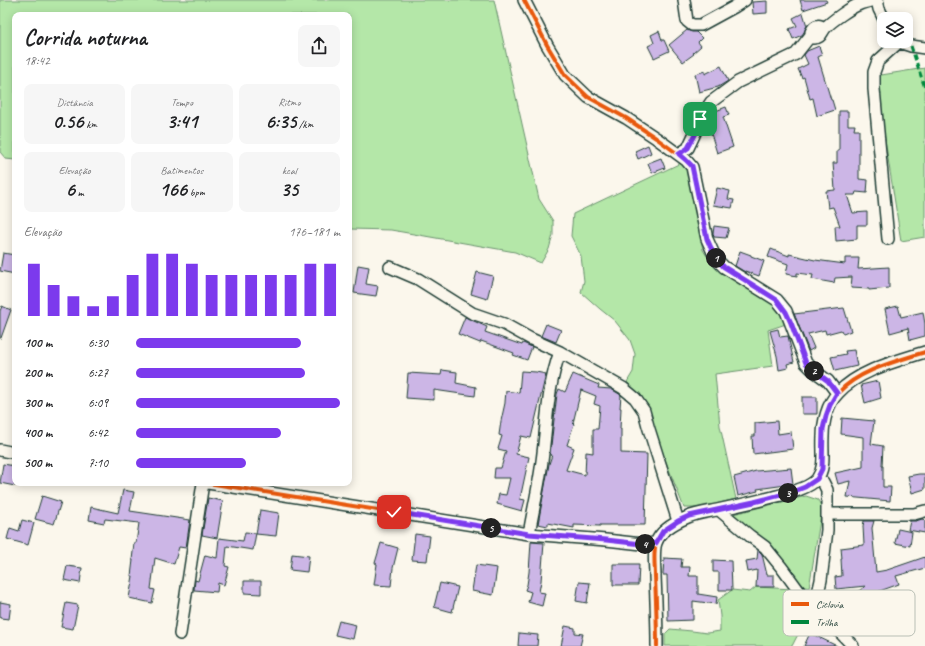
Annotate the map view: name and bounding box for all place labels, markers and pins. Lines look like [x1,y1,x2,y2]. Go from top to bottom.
pin [683,102,717,136]
pin: 1 [706,248,726,268]
pin: 2 [804,361,824,381]
pin: 3 [778,483,798,503]
pin [377,495,411,529]
pin: 5 [481,518,501,538]
pin: 4 [635,534,655,554]

